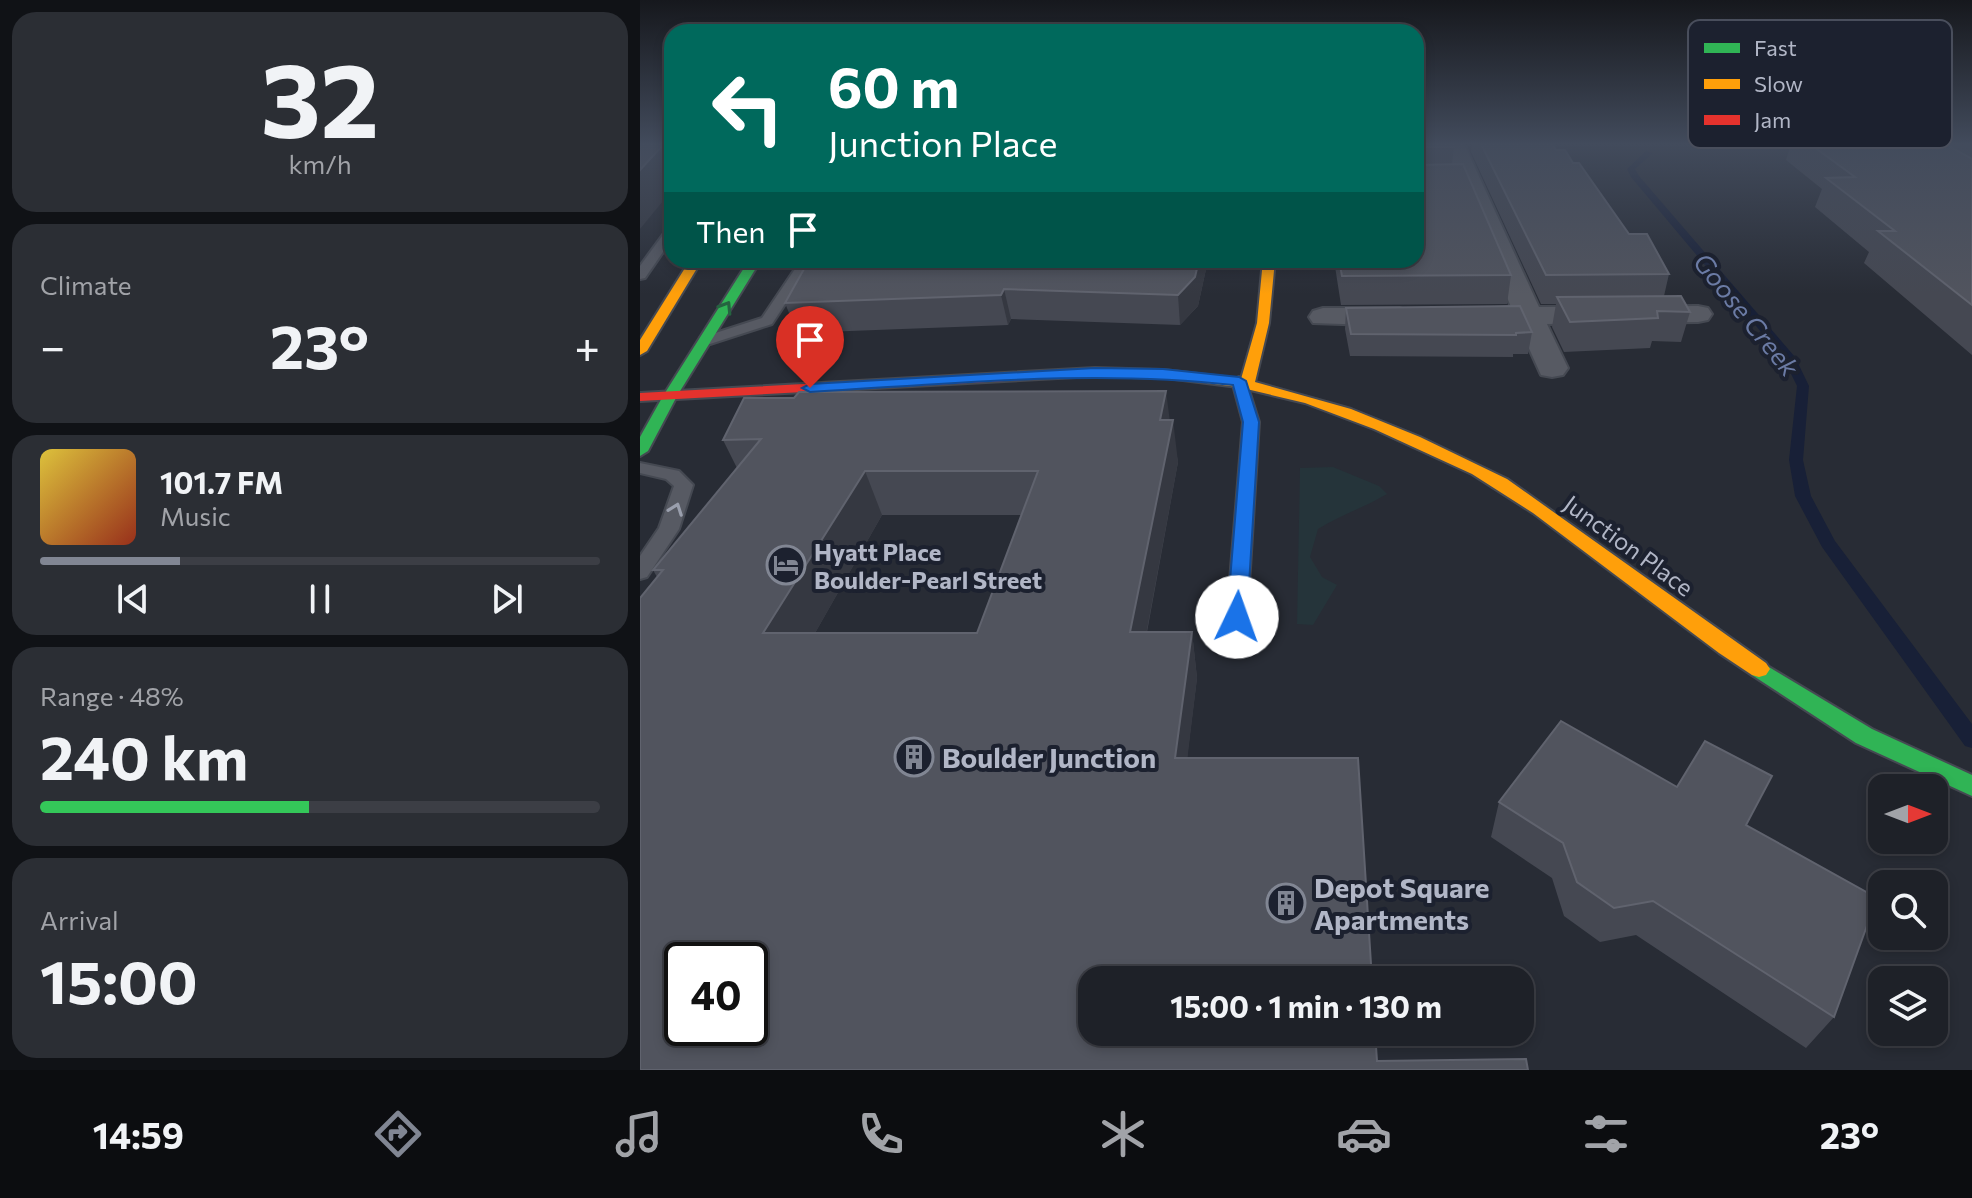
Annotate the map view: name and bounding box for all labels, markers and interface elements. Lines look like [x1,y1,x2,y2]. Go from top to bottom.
legend [1688,20,1952,148]
text: 32 [260,32,380,159]
text: Fast [1754,34,1797,61]
text: 60 m [828,51,959,120]
icon: left [696,56,800,160]
text: Slow [1754,70,1803,97]
text: Jam [1754,106,1791,133]
text: Junction Place [828,120,1057,164]
text: km/h [288,148,352,179]
icon: arrive [781,208,825,252]
text: Then [696,212,765,249]
water label: Goose Creek [1688,246,1807,383]
text: Climate [40,269,132,300]
one-way arrow [716,301,731,316]
pin [776,306,844,388]
text: 23° [270,308,369,381]
text: − [40,318,65,372]
text: + [574,318,600,372]
icon: arrive [788,318,832,362]
text: 101.7 FM [160,463,283,500]
street label: Junction Place [1559,488,1699,602]
text: Music [160,500,231,531]
one-way arrow [667,503,683,517]
place label: Hyatt Place Boulder-Pearl Street [814,537,1042,594]
hotel icon: Hyatt Place Boulder-Pearl Street [765,544,807,586]
position arrow [1195,575,1279,659]
icon: previous [111,577,155,621]
icon: pause [298,577,342,621]
icon: next [485,577,529,621]
text: Range · 48% [40,680,184,711]
text: 240 km [40,719,248,792]
building icon: Boulder Junction [893,736,935,778]
place label: Boulder Junction [942,740,1156,774]
north arrow [1868,774,1948,854]
map controls [1868,774,1948,1046]
place label: Depot Square Apartments [1314,870,1490,936]
button: search [1868,870,1948,950]
building icon: Depot Square Apartments [1265,882,1307,924]
text: Arrival [40,904,119,935]
speed limit sign: 40 [664,942,768,1046]
text: 15:00 [40,943,198,1016]
button: layers [1868,966,1948,1046]
text: 15:00 · 1 min · 130 m [1170,987,1442,1024]
icon: directions [370,1106,426,1162]
icon: music [611,1106,667,1162]
icon: phone [853,1106,909,1162]
icon: climate [1095,1106,1151,1162]
icon: car [1336,1106,1392,1162]
icon: filters [1578,1106,1634,1162]
text: 14:59 [93,1112,184,1156]
text: 23° [1820,1112,1879,1156]

